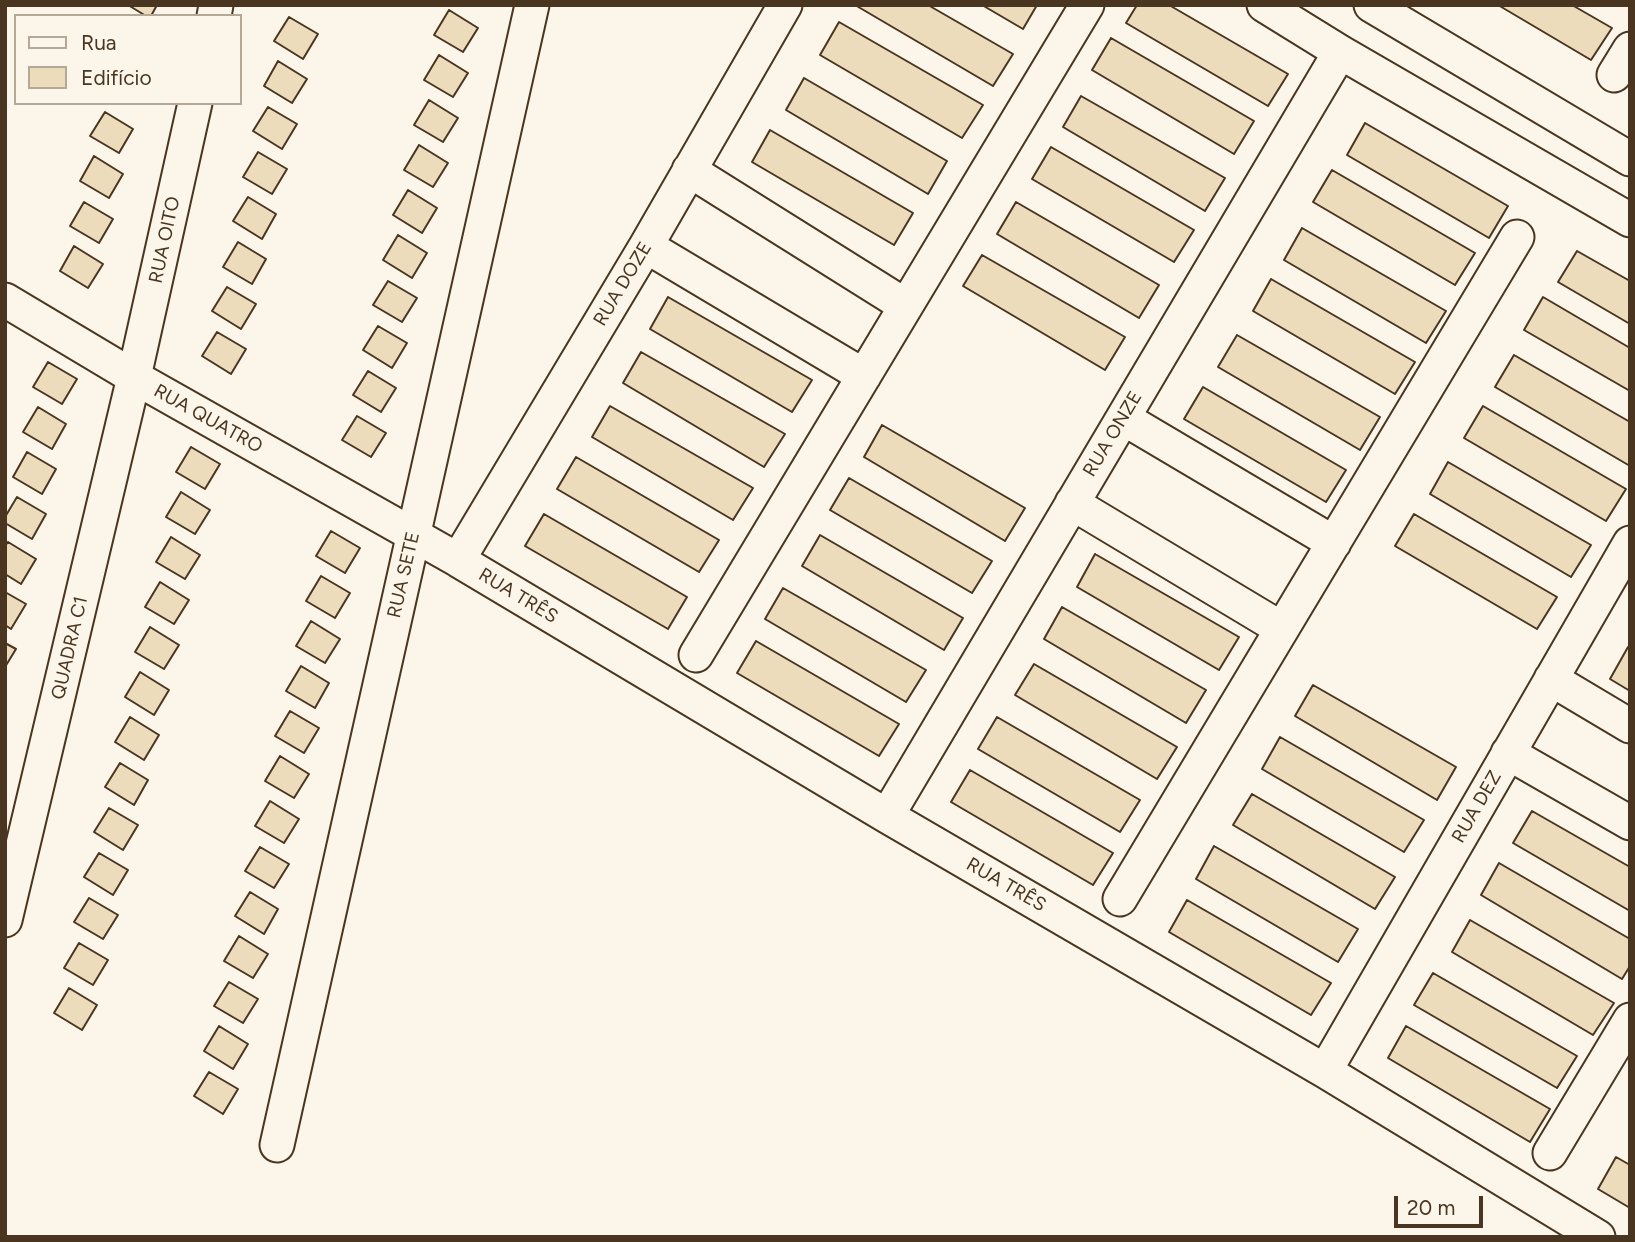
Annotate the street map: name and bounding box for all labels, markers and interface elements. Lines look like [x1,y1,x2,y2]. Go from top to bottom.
legend [14,14,242,105]
text: Rua [81,30,117,55]
text: Edifício [81,65,152,90]
street label: RUA OITO [145,195,185,285]
street label: RUA DOZE [589,238,657,330]
street label: RUA QUATRO [150,380,266,458]
street label: RUA ONZE [1079,387,1147,481]
street label: RUA SETE [383,530,425,620]
street label: RUA TRÊS [474,564,562,628]
street label: QUADRA C1 [47,594,93,702]
street label: RUA DEZ [1447,767,1507,847]
street label: RUA TRÊS [962,853,1050,917]
scale bar [1397,1182,1486,1226]
text: 20 m [1407,1195,1455,1220]

